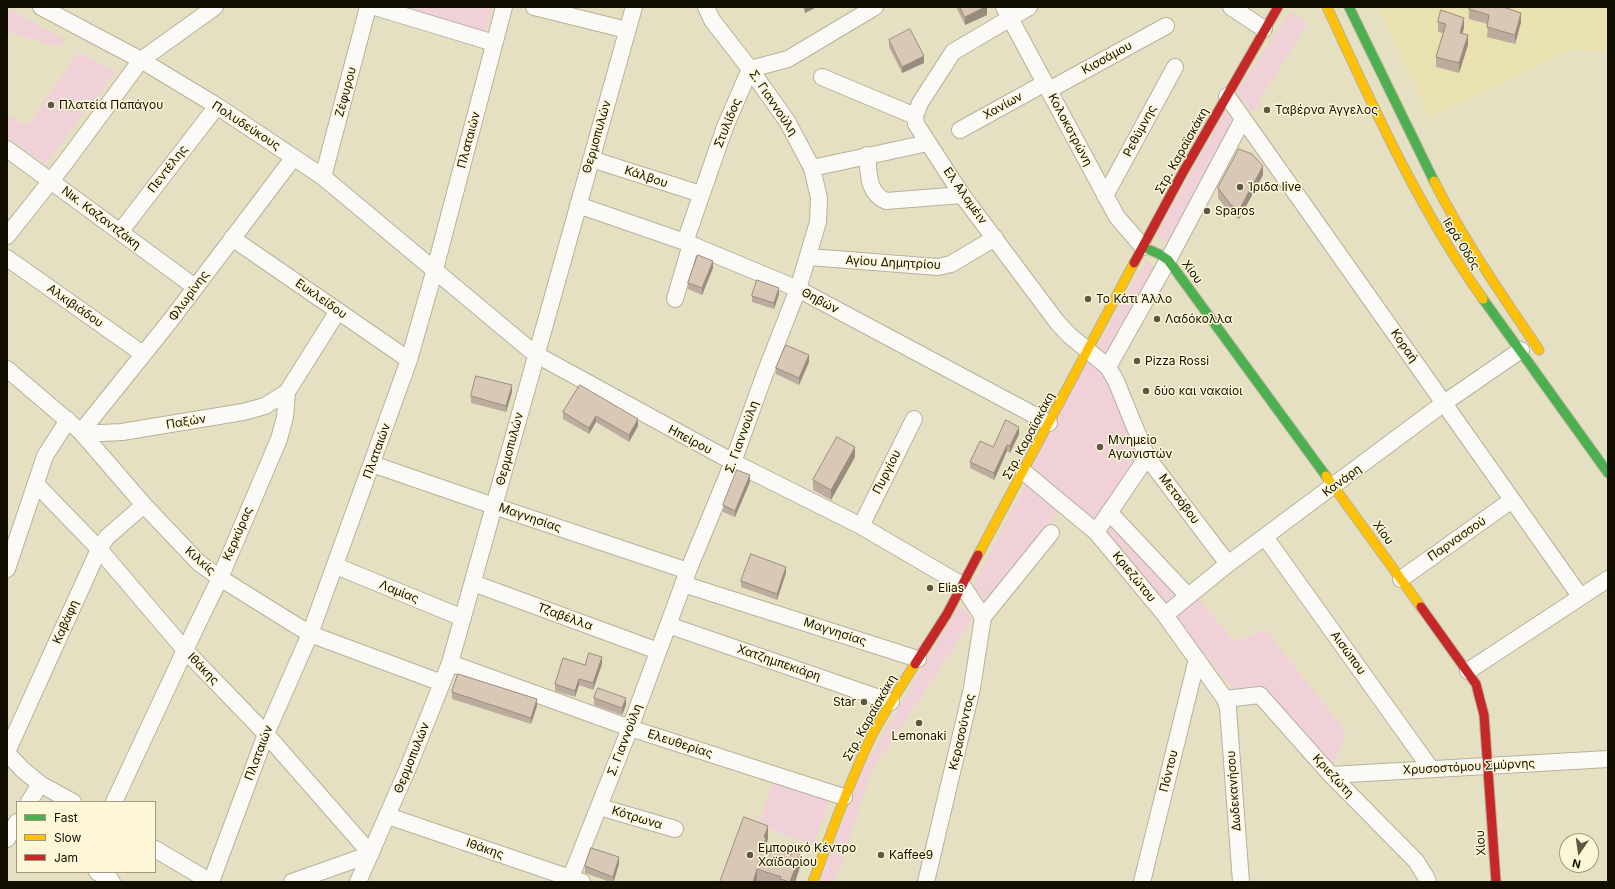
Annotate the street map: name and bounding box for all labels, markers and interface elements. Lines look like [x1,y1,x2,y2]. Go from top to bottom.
street label: Κισσάμου [1079,38,1135,78]
street label: Ζέφυρου [332,65,360,119]
street label: Σ. Γιαννούλη [746,67,800,139]
street label: Χανίων [981,89,1025,123]
street label: Κολοκοτρώνη [1045,91,1095,169]
street label: Στυλίδος [712,96,744,150]
place label: Πλατεία Παπάγου [59,98,163,112]
street label: Πολυδεύκους [209,98,283,154]
street label: Θερμοπυλών [580,99,614,175]
marker: Πλατεία Παπάγου [46,100,56,110]
street label: Ρεθύμνης [1120,103,1160,159]
place label: Ταβέρνα Άγγελος [1275,103,1378,117]
street label: Στρ. Καραϊσκάκη [1152,105,1212,197]
marker: Ταβέρνα Άγγελος [1262,105,1272,115]
street label: Πλαταιών [455,110,483,170]
street label: Πεντέλης [145,142,191,196]
street label: Κάλβου [623,163,669,191]
street label: Ελ Αλαμέιν [940,165,990,227]
place label: Ίριδα live [1248,180,1301,194]
marker: Ίριδα live [1235,182,1245,192]
street label: Νικ. Καζαντζάκη [59,184,143,252]
place label: Sparos [1215,204,1255,218]
marker: Sparos [1202,206,1212,216]
street label: Ιερά Οδός [1439,215,1483,273]
street label: Αγίου Δημητρίου [845,253,941,273]
street label: Χίου [1179,257,1205,287]
street label: Φλωρίνης [166,268,212,324]
street label: Ευκλείδου [293,276,349,322]
street label: Αλκιβιάδου [44,281,106,331]
street label: Θηβών [799,285,841,317]
place label: Το Κάτι Άλλο [1096,292,1172,306]
marker: Το Κάτι Άλλο [1083,294,1093,304]
place label: Λαδόκολλα [1165,312,1232,326]
marker: Λαδόκολλα [1152,314,1162,324]
street label: Κοραή [1387,327,1421,365]
place label: Pizza Rossi [1145,354,1209,368]
marker: Pizza Rossi [1132,356,1142,366]
place label: δύο και νακαίοι [1154,384,1242,398]
marker: δύο και νακαίοι [1141,386,1151,396]
street label: Στρ. Καραϊσκάκη [1000,390,1058,482]
street label: Σ. Γιαννούλη [722,399,762,475]
street label: Θερμοπυλών [493,411,527,487]
street label: Παξών [165,412,207,432]
street label: Πλαταιών [360,421,394,481]
street label: Ηπείρου [666,422,714,458]
place label: Μνημείο Αγωνιστών [1108,433,1172,461]
marker: Μνημείο Αγωνιστών [1095,442,1105,452]
street label: Πυργίου [870,447,904,497]
street label: Κανάρη [1320,462,1364,500]
street label: Μετσόβου [1156,471,1202,527]
street label: Μαγνησίας [497,501,563,535]
street label: Κερκύρας [220,505,256,563]
street label: Παρνασσού [1425,514,1489,564]
street label: Χίου [1370,518,1396,548]
street label: Κιλκίς [182,544,218,578]
street label: Κριεζώτου [1109,549,1159,605]
street label: Λαμίας [377,578,421,606]
place label: Elias [938,581,964,595]
marker: Elias [925,583,935,593]
street label: Καβάφη [50,598,82,646]
street label: Τζαβέλλα [535,600,595,634]
street label: Μαγνησίας [802,615,868,649]
street label: Αισώπου [1327,628,1369,678]
street label: Χατζημπεκιάρη [735,642,823,684]
street label: Ιθάκης [184,650,222,688]
street label: Στρ. Καραϊσκάκη [840,672,900,764]
street label: Κερασούντος [946,692,978,772]
place label: Star [833,695,856,709]
marker: Star [859,697,869,707]
street label: Σ. Γιαννούλη [605,702,645,778]
marker: Lemonaki [914,718,924,728]
street label: Θερμοπυλών [391,720,433,796]
street label: Πλαταιών [242,723,276,783]
street label: Ελευθερίας [646,727,714,761]
place label: Lemonaki [892,729,946,743]
street label: Πόντου [1157,749,1181,793]
street label: Δωδεκανήσου [1224,750,1244,832]
street label: Κριεζώτη [1309,751,1357,801]
street label: Χρυσοστόμου Σμύρνης [1402,756,1536,778]
legend [16,801,156,873]
street label: Κότρωνα [610,803,664,833]
text: Fast [54,810,78,825]
text: Slow [54,830,81,845]
street label: Χίου [1473,830,1489,856]
north arrow [1559,833,1599,873]
street label: Ιθάκης [464,836,506,862]
place label: Εμπορικό Κέντρο Χαϊδαρίου [758,841,856,869]
place label: Kaffee9 [889,848,933,862]
text: Jam [54,850,78,865]
marker: Εμπορικό Κέντρο Χαϊδαρίου [745,850,755,860]
marker: Kaffee9 [876,850,886,860]
text: N [1571,856,1582,871]

